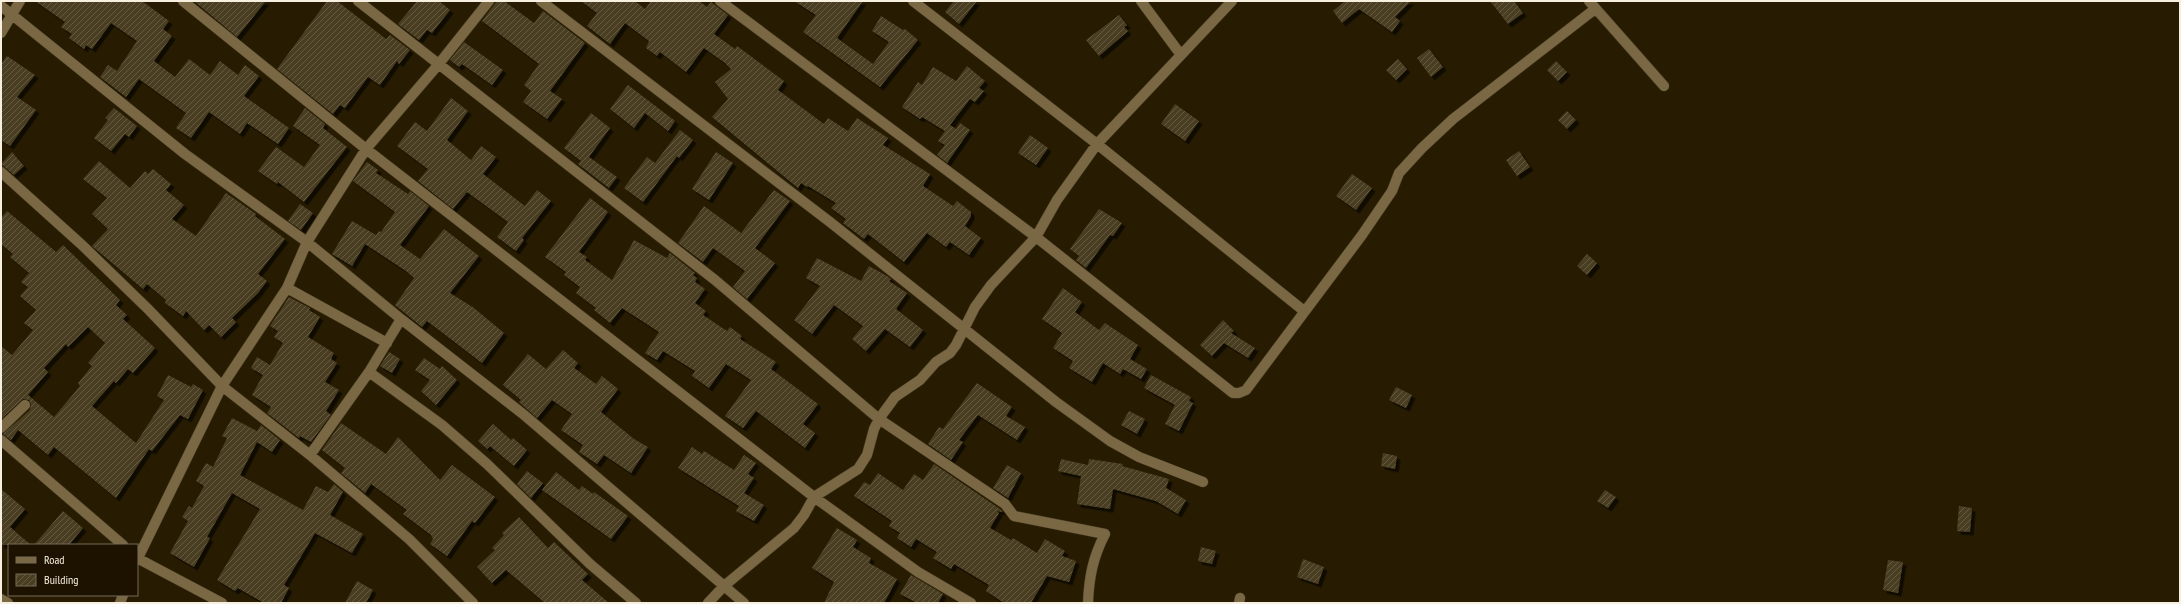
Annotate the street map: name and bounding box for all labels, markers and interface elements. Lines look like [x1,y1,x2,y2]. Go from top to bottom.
legend [8,544,138,596]
text: Road [44,552,64,567]
text: Building [44,572,79,587]

